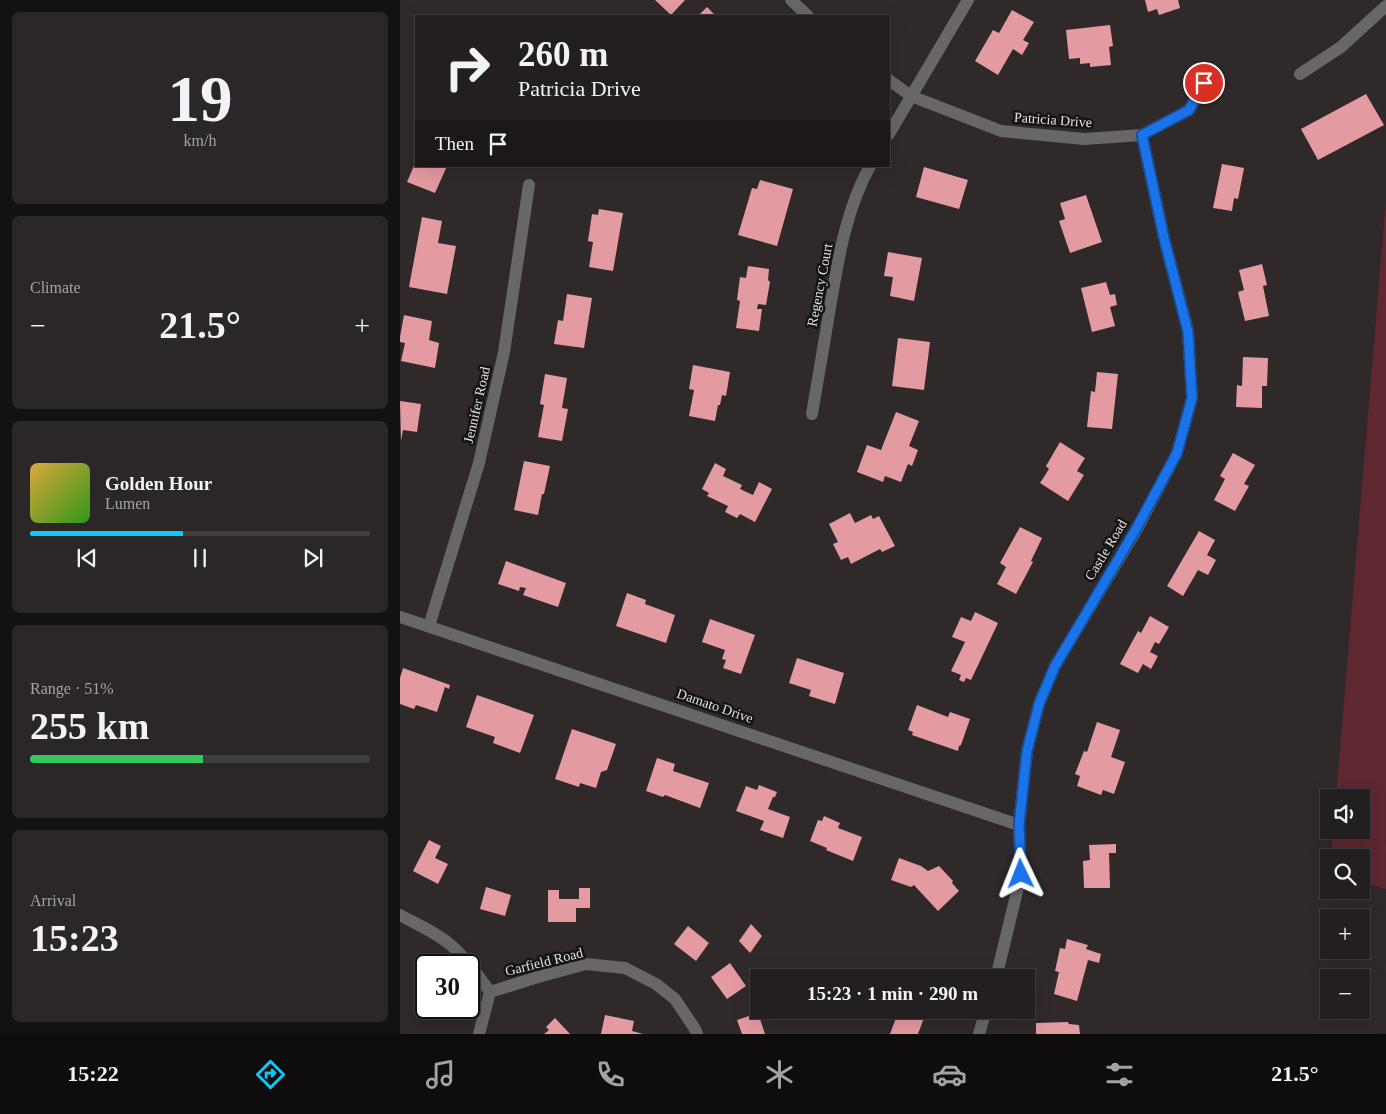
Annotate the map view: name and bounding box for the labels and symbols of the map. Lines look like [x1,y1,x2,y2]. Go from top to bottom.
pin [1183,62,1225,104]
street label: Patricia Drive [1014,110,1092,130]
street label: Regency Court [805,242,835,328]
street label: Jennifer Road [461,365,493,445]
street label: Castle Road [1082,517,1130,583]
street label: Damato Drive [675,686,755,726]
position arrow [994,847,1046,899]
street label: Garfield Road [504,945,584,979]
speed limit sign: 30 [415,954,480,1019]

